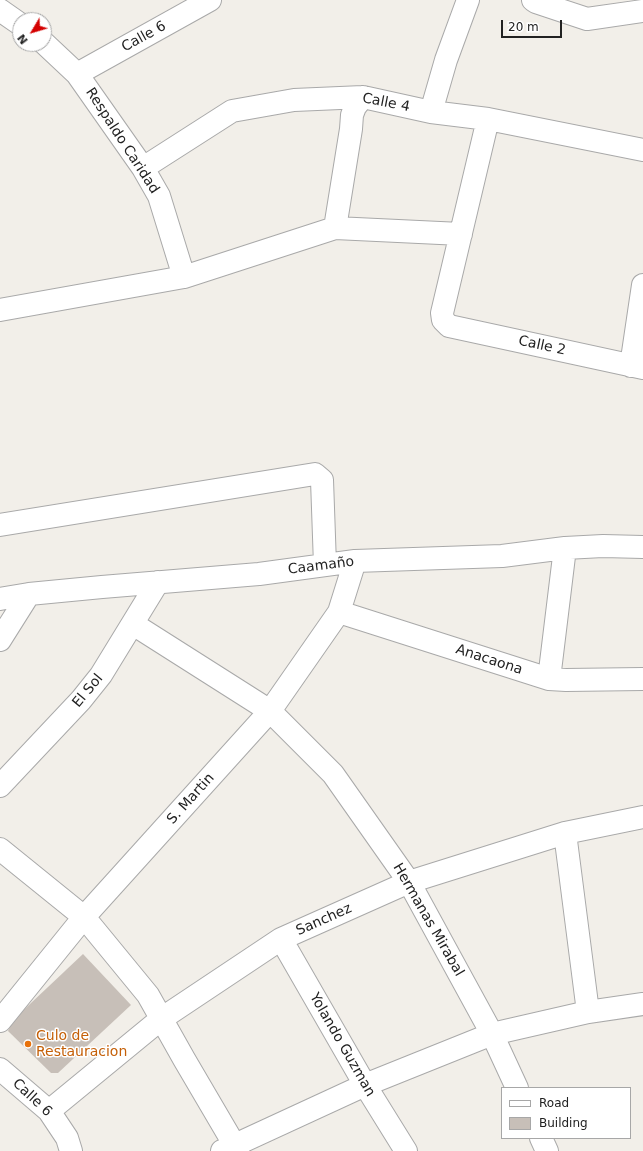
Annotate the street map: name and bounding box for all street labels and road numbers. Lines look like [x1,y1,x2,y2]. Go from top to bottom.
street label: Calle 6 [119,18,169,56]
street label: Respaldo Caridad [82,85,162,197]
street label: Calle 4 [361,90,411,116]
street label: Calle 2 [517,333,567,359]
street label: Caamaño [287,554,355,578]
street label: Anacaona [453,641,525,679]
street label: El Sol [69,671,107,711]
street label: S. Martin [164,770,218,828]
street label: Hermanas Mirabal [389,860,467,980]
street label: Sanchez [294,900,354,940]
street label: Yolando Guzman [306,990,378,1100]
street label: Calle 6 [9,1075,55,1121]

